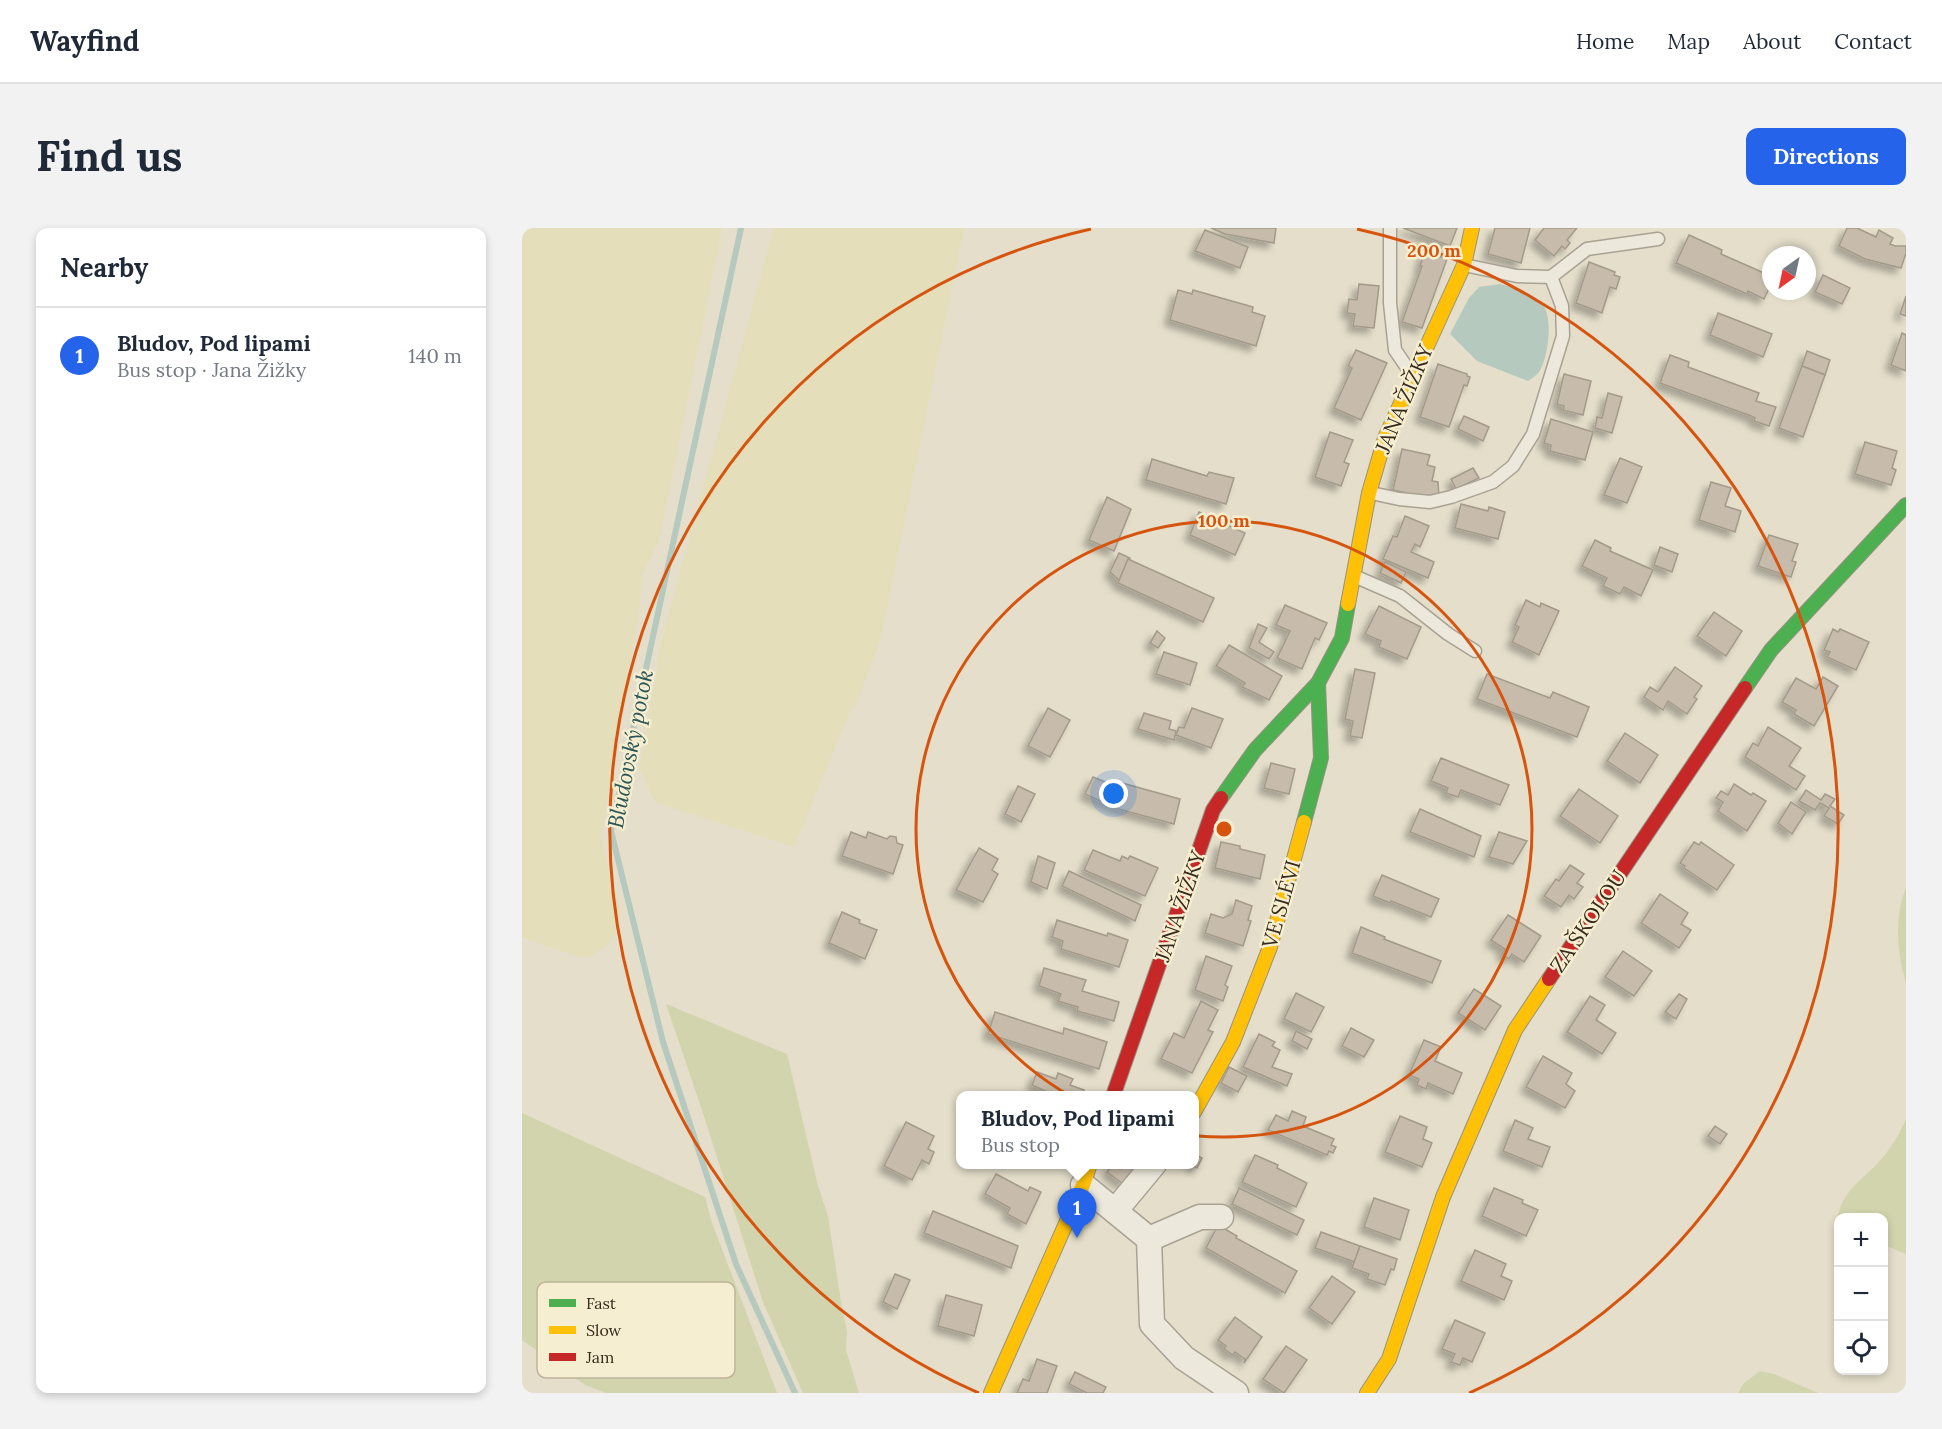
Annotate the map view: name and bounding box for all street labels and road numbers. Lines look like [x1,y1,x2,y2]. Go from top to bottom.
street label: JANA ŽIŽKY [1369,340,1439,458]
street label: JANA ŽIŽKY [1148,846,1212,966]
street label: VE SLÉVI [1255,857,1306,952]
street label: ZA ŠKOLOU [1544,864,1632,977]

